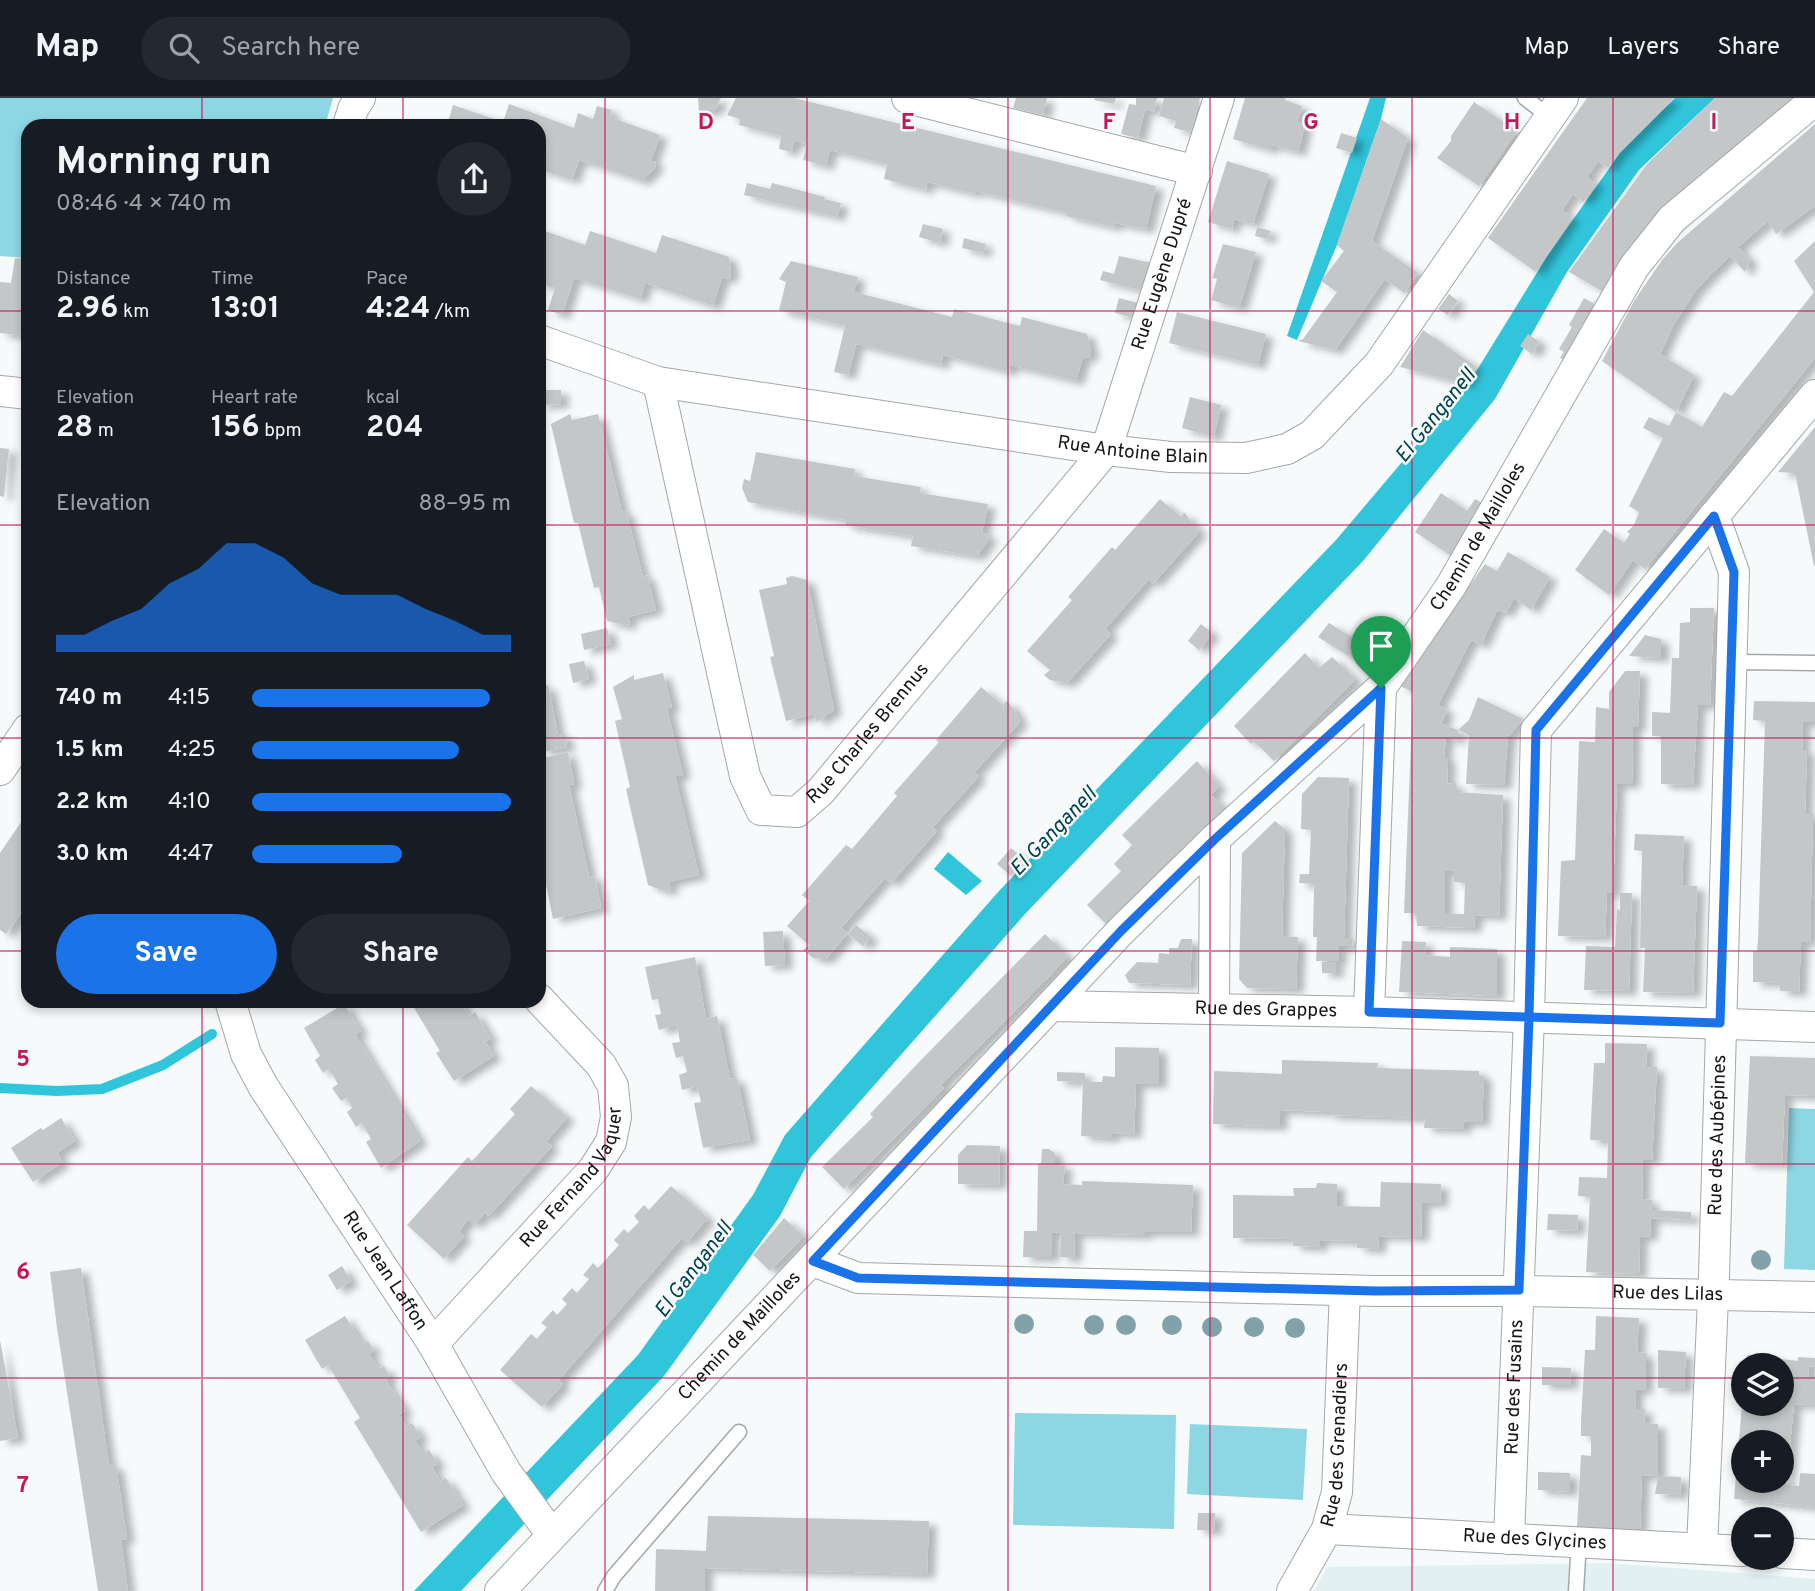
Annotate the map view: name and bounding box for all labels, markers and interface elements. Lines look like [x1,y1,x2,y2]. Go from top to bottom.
search box [141,17,631,80]
text: Map [35,27,99,69]
icon: search [165,29,203,67]
text: Search here [221,32,360,65]
text: Map [1524,33,1569,63]
text: Layers [1607,33,1679,63]
text: Share [1717,33,1780,63]
text: D [698,109,714,138]
text: E [901,109,915,138]
text: F [1102,109,1116,138]
text: G [1303,109,1319,138]
text: H [1504,109,1520,138]
text: I [1711,109,1717,138]
text: Morning run [56,139,272,188]
button: share [437,142,511,216]
text: 08:46 · 4 × 740 m [56,190,231,219]
street label: Rue Eugène Dupré [1127,195,1198,353]
text: Distance [56,267,131,291]
text: Time [211,267,254,291]
text: Pace [366,267,408,291]
text: 2.96 [56,291,119,328]
text: 13:01 [211,291,280,328]
text: 4:24 [366,291,430,328]
text: km [119,300,149,324]
text: /km [430,300,470,324]
water label: El Ganganell [1390,362,1483,469]
text: Elevation [56,386,134,410]
text: Heart rate [211,386,298,410]
text: kcal [366,386,400,410]
text: 28 [56,410,93,447]
text: 156 [211,410,260,447]
text: 204 [366,410,423,447]
text: m [93,419,114,443]
text: bpm [260,419,302,443]
street label: Rue Antoine Blain [1056,431,1208,469]
street label: Chemin de Mailloles [1425,458,1531,616]
text: Elevation [56,490,151,519]
text: 88–95 m [418,490,511,519]
pin [1351,616,1411,688]
icon: arrive [1362,627,1400,665]
street label: Rue Charles Brennus [802,658,935,810]
text: 740 m [56,684,122,713]
text: 4:15 [168,684,210,713]
text: 1.5 km [56,736,124,765]
text: 4:25 [168,736,216,765]
water label: El Ganganell [1005,781,1104,882]
text: 2.2 km [56,788,129,817]
text: 4:10 [168,788,211,817]
text: 3.0 km [56,840,129,869]
text: 4:47 [168,840,214,869]
button: Save [56,914,277,994]
button: Share [291,914,511,994]
street label: Rue des Grappes [1194,997,1338,1023]
text: 5 [16,1046,30,1075]
street label: Rue des Aubépines [1704,1054,1732,1216]
street label: Rue Fernand Vaquer [515,1105,628,1253]
street label: Rue Jean Laffon [337,1207,433,1335]
water label: El Ganganell [649,1215,740,1324]
text: 6 [16,1259,30,1288]
street label: Chemin de Mailloles [673,1266,807,1406]
street label: Rue des Lilas [1612,1281,1724,1307]
street label: Rue des Fusains [1500,1319,1529,1455]
map controls [1731,1353,1794,1570]
button: layers [1731,1353,1794,1416]
street label: Rue des Grenadiers [1316,1362,1354,1530]
button: + [1731,1430,1794,1493]
text: 7 [17,1472,29,1501]
button: − [1731,1507,1794,1570]
street label: Rue des Glycines [1462,1524,1607,1556]

